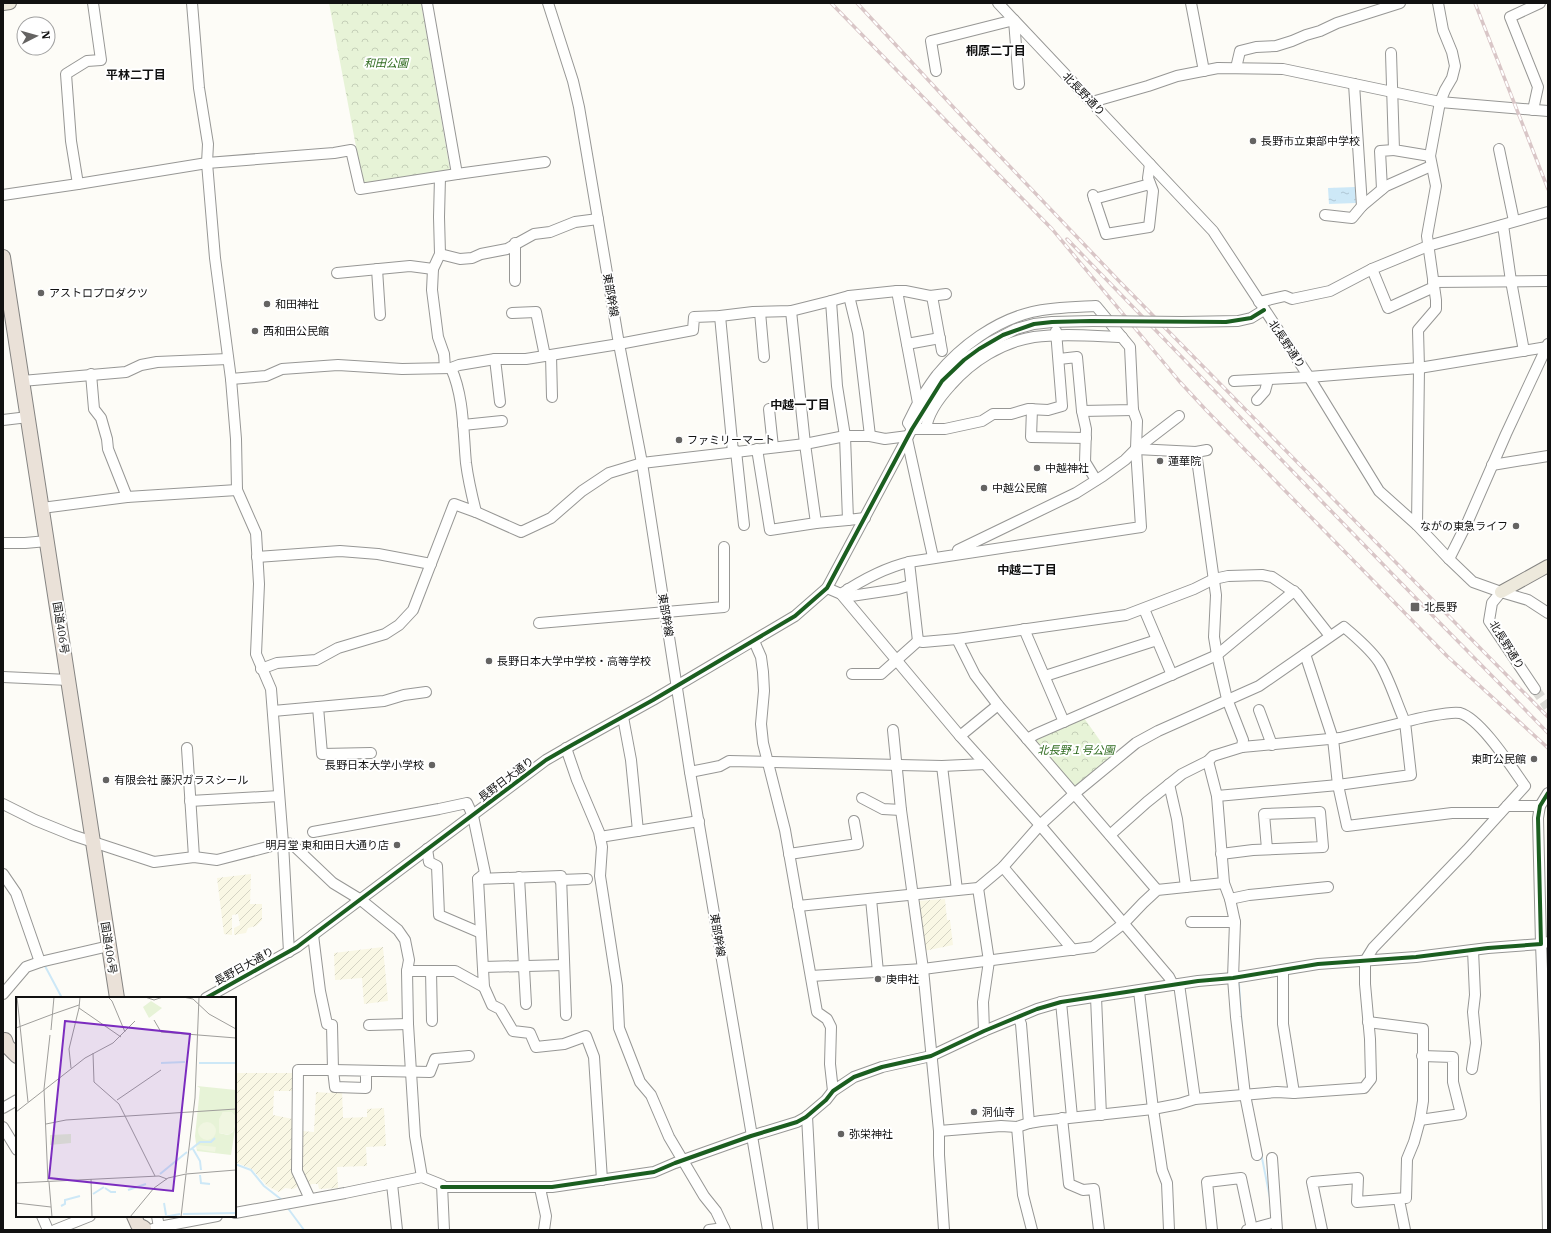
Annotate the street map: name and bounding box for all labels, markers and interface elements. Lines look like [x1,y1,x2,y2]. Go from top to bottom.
north arrow [16,16,56,56]
text: N [39,30,53,40]
district label: 桐原二丁目 [966,43,1026,58]
park label: 和田公園 [364,56,410,70]
district label: 平林二丁目 [106,67,166,82]
street label: 北長野通り [1060,69,1108,119]
place label: 長野市立東部中学校 [1261,134,1360,148]
marker: 長野市立東部中学校 [1248,136,1258,146]
street label: 東部幹線 [600,272,622,318]
place label: アストロプロダクツ [49,286,148,300]
marker: アストロプロダクツ [36,288,46,298]
place label: 和田神社 [275,297,319,311]
marker: 和田神社 [262,299,272,309]
street label: 北長野通り [1266,317,1308,371]
place label: 西和田公民館 [263,324,329,338]
marker: 西和田公民館 [250,326,260,336]
district label: 中越一丁目 [770,397,830,412]
place label: ファミリーマート [687,433,775,447]
marker: ファミリーマート [674,435,684,445]
place label: 蓮華院 [1168,454,1201,468]
marker: 蓮華院 [1155,456,1165,466]
place label: 中越神社 [1045,461,1089,475]
marker: 中越神社 [1032,463,1042,473]
place label: 中越公民館 [992,481,1047,495]
marker: 中越公民館 [979,483,989,493]
place label: ながの東急ライフ [1420,519,1508,533]
marker: ながの東急ライフ [1511,521,1521,531]
district label: 中越二丁目 [997,562,1057,577]
street label: 東部幹線 [656,592,676,638]
place label: 北長野 [1424,600,1457,614]
street label: 国道406号 [50,601,72,655]
marker: 北長野 [1409,601,1421,613]
street label: 北長野通り [1486,618,1528,672]
place label: 長野日本大学中学校・高等学校 [497,654,651,668]
marker: 長野日本大学中学校・高等学校 [484,656,494,666]
park label: 北長野１号公園 [1038,743,1116,757]
place label: 東町公民館 [1471,752,1526,766]
street label: 長野日大通り [475,754,537,804]
marker: 東町公民館 [1529,754,1539,764]
place label: 長野日本大学小学校 [325,758,424,772]
marker: 長野日本大学小学校 [427,760,437,770]
place label: 有限会社 藤沢ガラスシール [114,773,248,787]
marker: 有限会社 藤沢ガラスシール [101,775,111,785]
place label: 明月堂 東和田日大通り店 [265,838,389,852]
marker: 明月堂 東和田日大通り店 [392,840,402,850]
street label: 東部幹線 [708,912,728,958]
street label: 国道406号 [98,921,120,975]
street label: 長野日大通り [212,944,276,988]
place label: 庚申社 [886,972,919,986]
marker: 庚申社 [873,974,883,984]
inset map [16,997,236,1217]
place label: 洞仙寺 [982,1105,1015,1119]
marker: 洞仙寺 [969,1107,979,1117]
place label: 弥栄神社 [849,1127,893,1141]
marker: 弥栄神社 [836,1129,846,1139]

